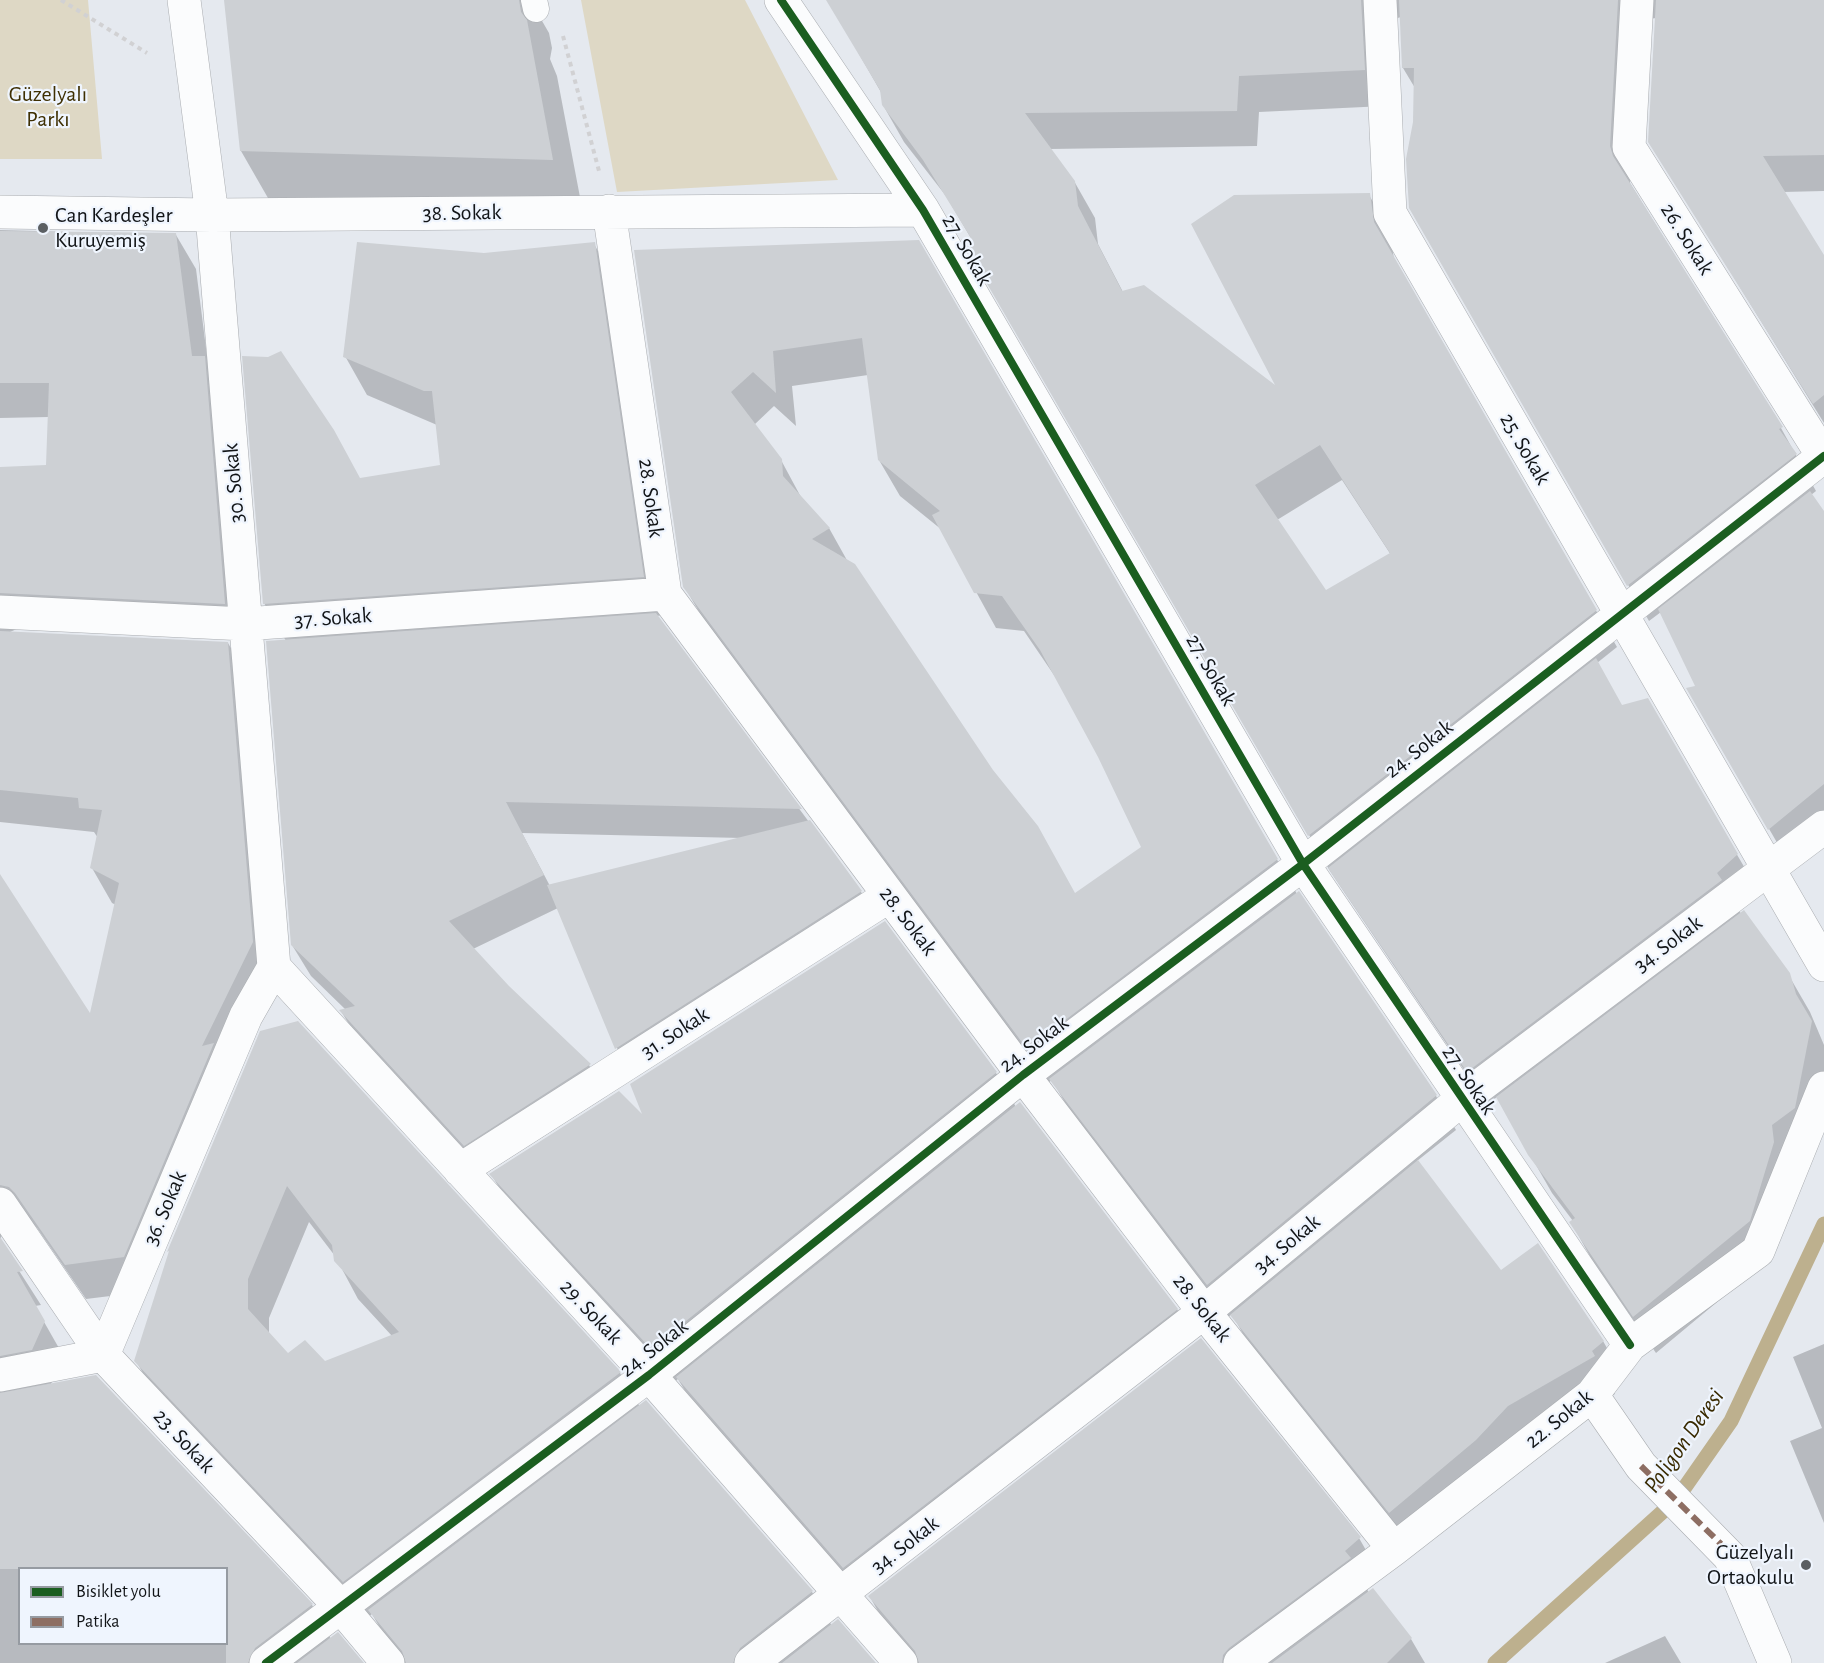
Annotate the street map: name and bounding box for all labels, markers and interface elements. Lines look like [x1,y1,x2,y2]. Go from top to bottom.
park label: Güzelyalı Parkı [9,81,87,132]
street label: 26. Sokak [1655,198,1719,280]
street label: 38. Sokak [422,199,502,227]
place label: Can Kardeşler Kuruyemiş [55,202,173,254]
street label: 27. Sokak [936,209,998,291]
marker: Can Kardeşler Kuruyemiş [36,221,50,235]
street label: 25. Sokak [1494,408,1556,490]
street label: 30. Sokak [217,442,251,524]
street label: 28. Sokak [632,457,670,539]
street label: 37. Sokak [293,602,373,634]
street label: 27. Sokak [1180,629,1242,711]
street label: 24. Sokak [1379,714,1459,784]
street label: 28. Sokak [873,881,943,961]
street label: 34. Sokak [1629,910,1707,978]
street label: 31. Sokak [636,1001,714,1065]
street label: 24. Sokak [994,1009,1074,1079]
street label: 27. Sokak [1436,1040,1502,1120]
street label: 36. Sokak [137,1167,193,1249]
street label: 34. Sokak [1248,1209,1326,1279]
street label: 28. Sokak [1167,1268,1237,1348]
street label: 29. Sokak [554,1274,628,1350]
street label: 24. Sokak [614,1313,694,1383]
water label: Poligon Deresi [1638,1383,1730,1499]
street label: 22. Sokak [1520,1384,1598,1454]
street label: 23. Sokak [148,1403,220,1479]
street label: 34. Sokak [866,1510,944,1580]
place label: Güzelyalı Ortaokulu [1707,1539,1794,1591]
marker: Güzelyalı Ortaokulu [1799,1558,1813,1572]
legend [18,1567,228,1645]
text: Bisiklet yolu [76,1583,161,1601]
text: Patika [76,1613,119,1631]

